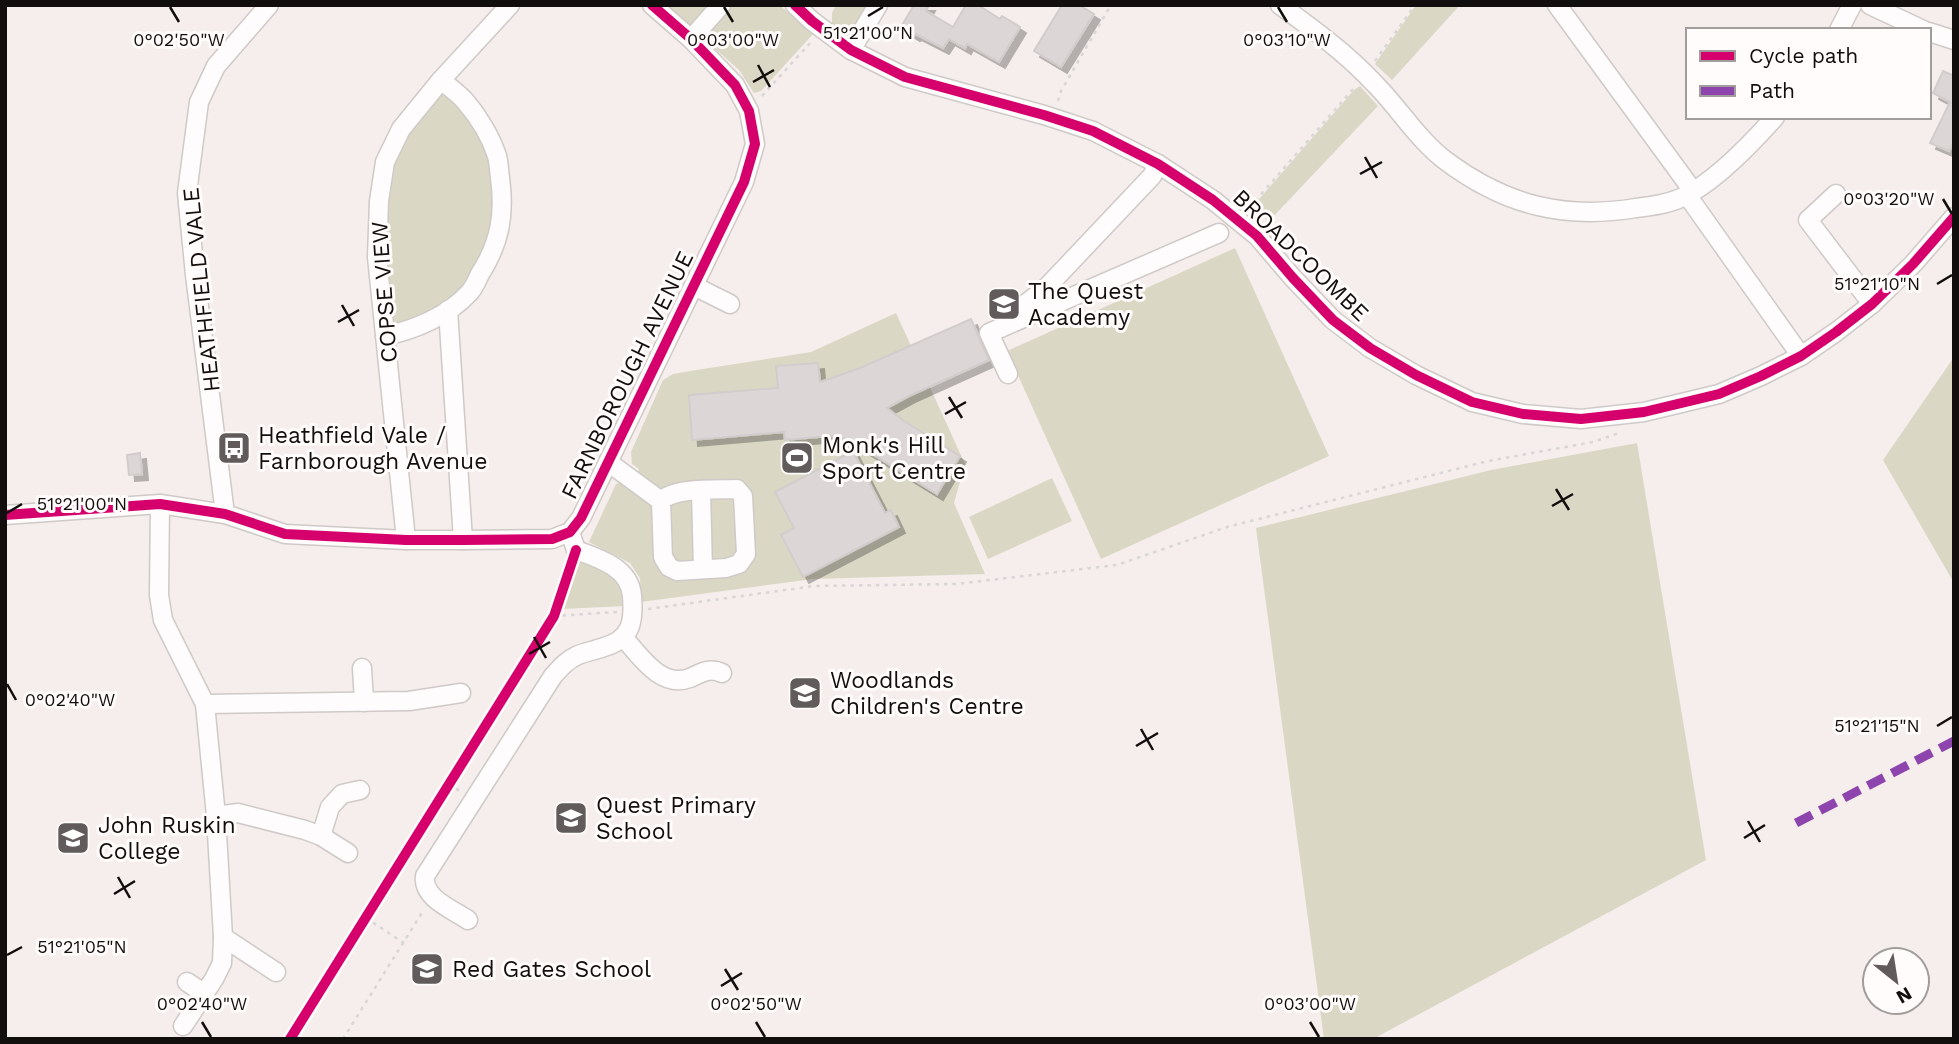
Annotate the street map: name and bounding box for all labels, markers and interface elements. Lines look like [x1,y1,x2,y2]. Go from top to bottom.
text: 51°21'00"N [823,22,913,43]
legend [1686,28,1931,119]
text: 0°02'50"W [133,29,225,50]
text: 0°03'00"W [687,29,779,50]
text: 0°03'10"W [1243,29,1331,50]
text: Cycle path [1749,43,1858,68]
text: Path [1749,78,1795,103]
street label: BROADCOOMBE [1227,184,1374,327]
street label: HEATHFIELD VALE [177,186,226,394]
text: 0°03'20"W [1843,188,1935,209]
street label: COPSE VIEW [366,220,403,364]
street label: FARNBOROUGH AVENUE [556,247,699,504]
text: 51°21'10"N [1834,273,1920,294]
place label: The Quest Academy [1028,278,1144,331]
school or university icon: The Quest Academy [985,285,1023,323]
place label: Heathfield Vale / Farnborough Avenue [258,422,487,475]
bus stop icon: Heathfield Vale / Farnborough Avenue [215,429,253,467]
place label: Monk's Hill Sport Centre [822,432,966,485]
sports icon: Monk's Hill Sport Centre [778,439,816,477]
text: 51°21'00"N [37,493,127,514]
place label: Woodlands Children's Centre [830,667,1024,720]
school or university icon: Woodlands Children's Centre [786,674,824,712]
text: 0°02'40"W [25,689,115,710]
text: 51°21'15"N [1834,715,1920,736]
place label: Quest Primary School [596,792,756,845]
school or university icon: Quest Primary School [552,799,590,837]
place label: John Ruskin College [98,812,236,865]
school or university icon: John Ruskin College [54,819,92,857]
text: 51°21'05"N [37,936,127,957]
north arrow [1861,946,1931,1016]
school or university icon: Red Gates School [408,950,446,988]
place label: Red Gates School [452,956,651,983]
text: N [1892,982,1916,1009]
text: 0°02'40"W [157,993,247,1014]
text: 0°02'50"W [710,993,802,1014]
text: 0°03'00"W [1264,993,1356,1014]

